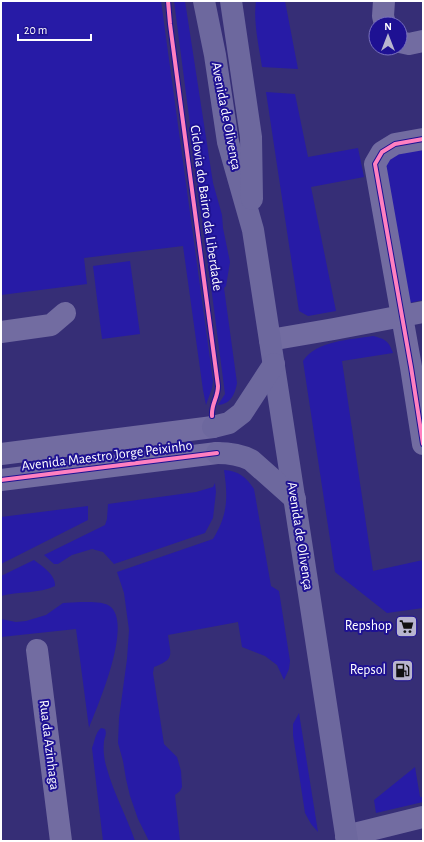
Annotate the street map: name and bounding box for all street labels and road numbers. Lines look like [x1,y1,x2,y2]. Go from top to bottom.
street label: Avenida de Olivença [209,61,243,172]
street label: Ciclovia do Bairro da Liberdade [187,124,225,292]
street label: Avenida Maestro Jorge Peixinho [21,439,193,473]
street label: Avenida de Olivença [285,481,316,592]
street label: Rua da Azinhaga [37,699,62,791]

